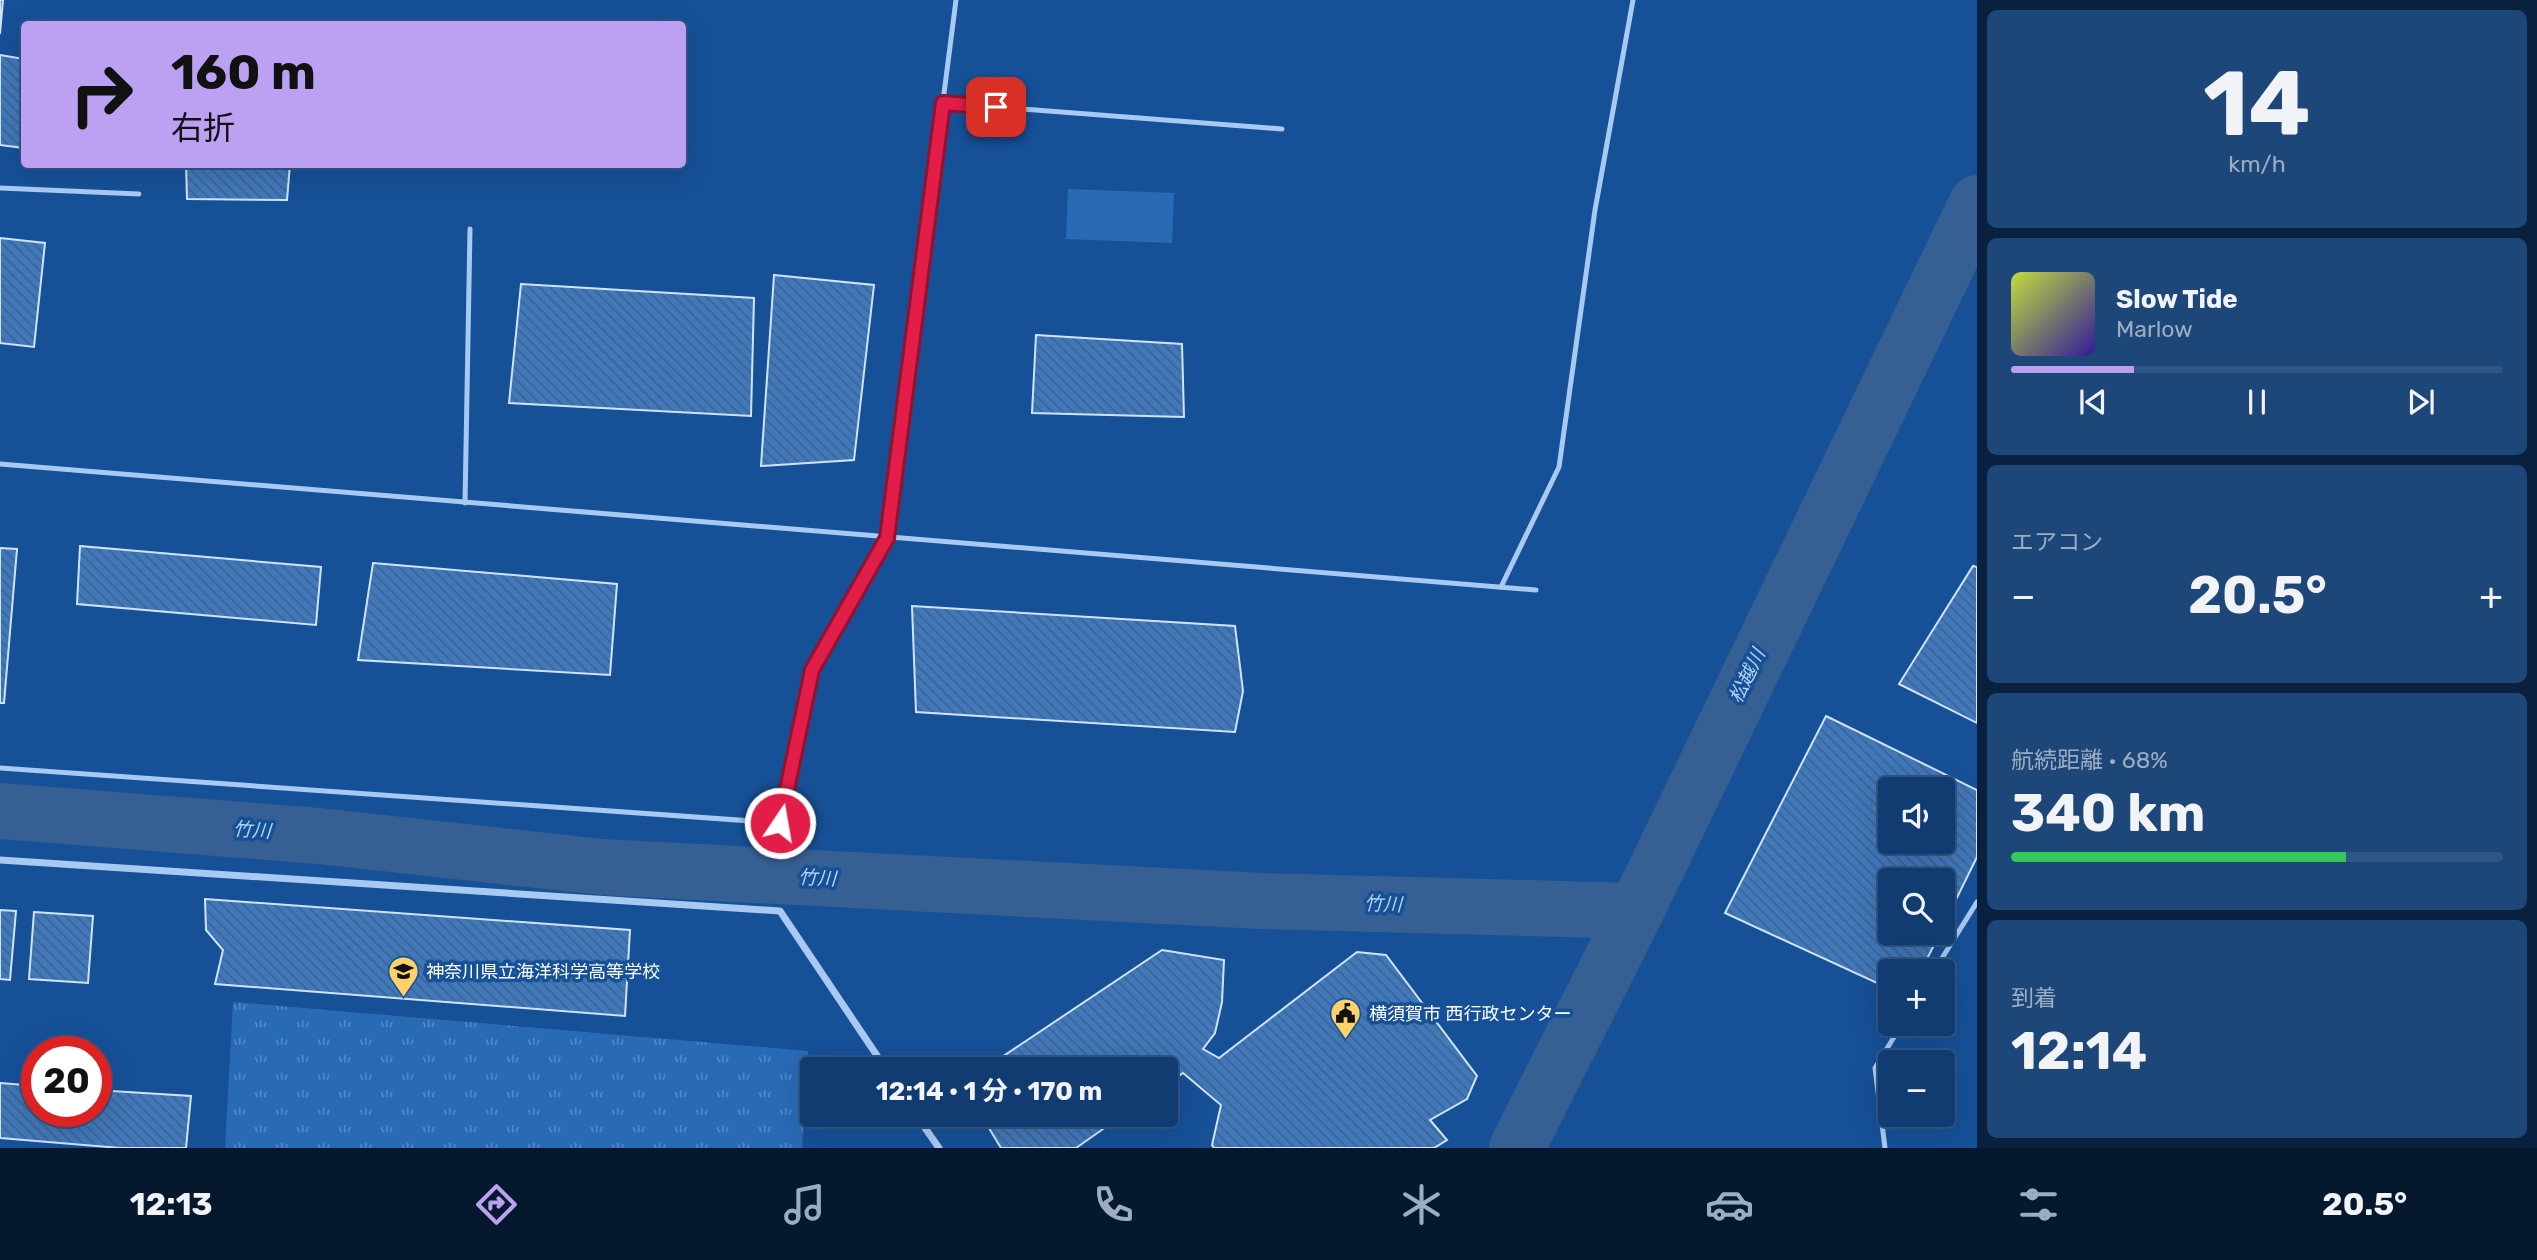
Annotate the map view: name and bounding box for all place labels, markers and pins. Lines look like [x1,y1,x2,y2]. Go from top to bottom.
pin [966,77,1026,137]
school or university icon: 神奈川県立海洋科学高等学校 [386,955,420,999]
place label: 神奈川県立海洋科学高等学校 [426,961,660,983]
public building icon: 横須賀市 西行政センター [1329,997,1363,1041]
place label: 横須賀市 西行政センター [1369,1003,1571,1025]

